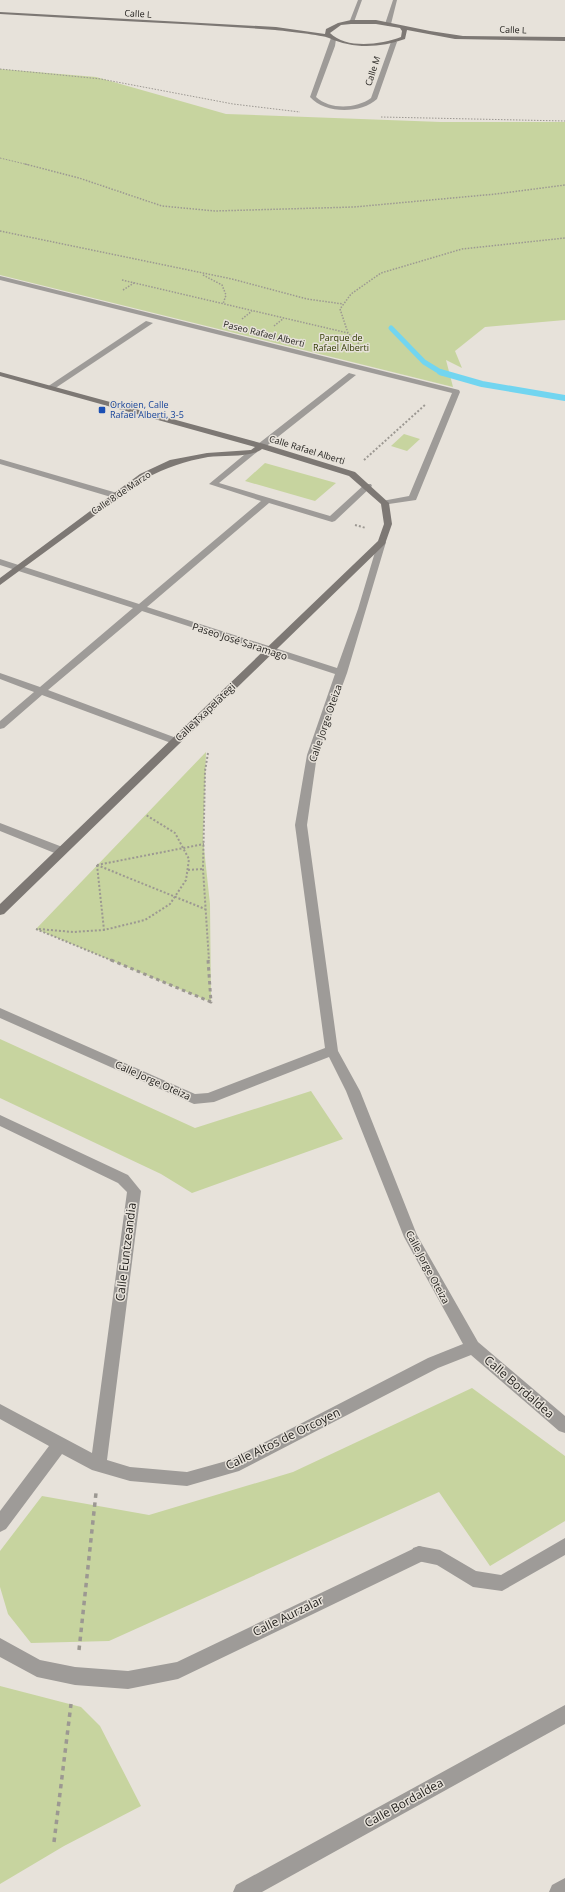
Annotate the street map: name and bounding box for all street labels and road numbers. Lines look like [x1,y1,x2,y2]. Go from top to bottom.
street label: Calle L [124,6,152,21]
street label: Calle L [499,23,527,36]
street label: Calle M [362,54,383,87]
street label: Paseo Rafael Alberti [222,317,306,350]
street label: Calle Rafael Alberti [268,432,347,467]
street label: Calle 8 de Marzo [88,468,153,517]
street label: Paseo José Saramago [191,619,289,663]
street label: Calle Txapelategi [172,680,238,744]
street label: Calle Jorge Oteiza [305,682,345,764]
street label: Calle Jorge Oteiza [113,1057,193,1103]
street label: Calle Euntzeandia [111,1202,140,1302]
street label: Calle Jorge Oteiza [403,1228,453,1306]
street label: Calle Bordaldea [481,1351,558,1422]
street label: Calle Altos de Orcoyen [223,1403,343,1474]
street label: Calle Aurzalar [250,1591,326,1640]
street label: Calle Bordaldea [361,1774,446,1831]

